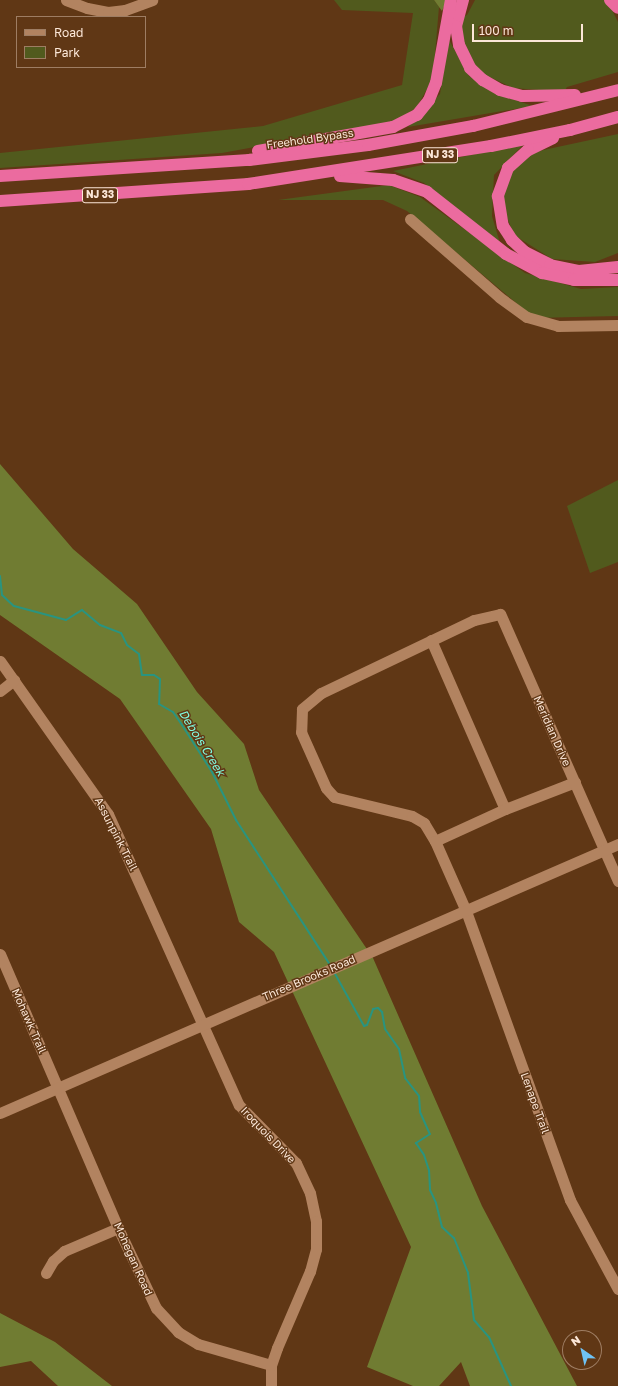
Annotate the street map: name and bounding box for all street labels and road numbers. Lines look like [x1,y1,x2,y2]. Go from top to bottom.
street label: Freehold Bypass [266,126,354,152]
road number: NJ 33 [422,147,458,163]
road number: NJ 33 [82,187,118,203]
street label: Meridian Drive [531,694,573,768]
street label: Assunpink Trail [92,795,140,873]
street label: Three Brooks Road [261,952,357,1004]
street label: Mohawk Trail [9,987,49,1055]
street label: Lenape Trail [518,1071,552,1135]
street label: Iroquois Drive [238,1104,298,1166]
street label: Mohegan Road [111,1220,155,1298]

